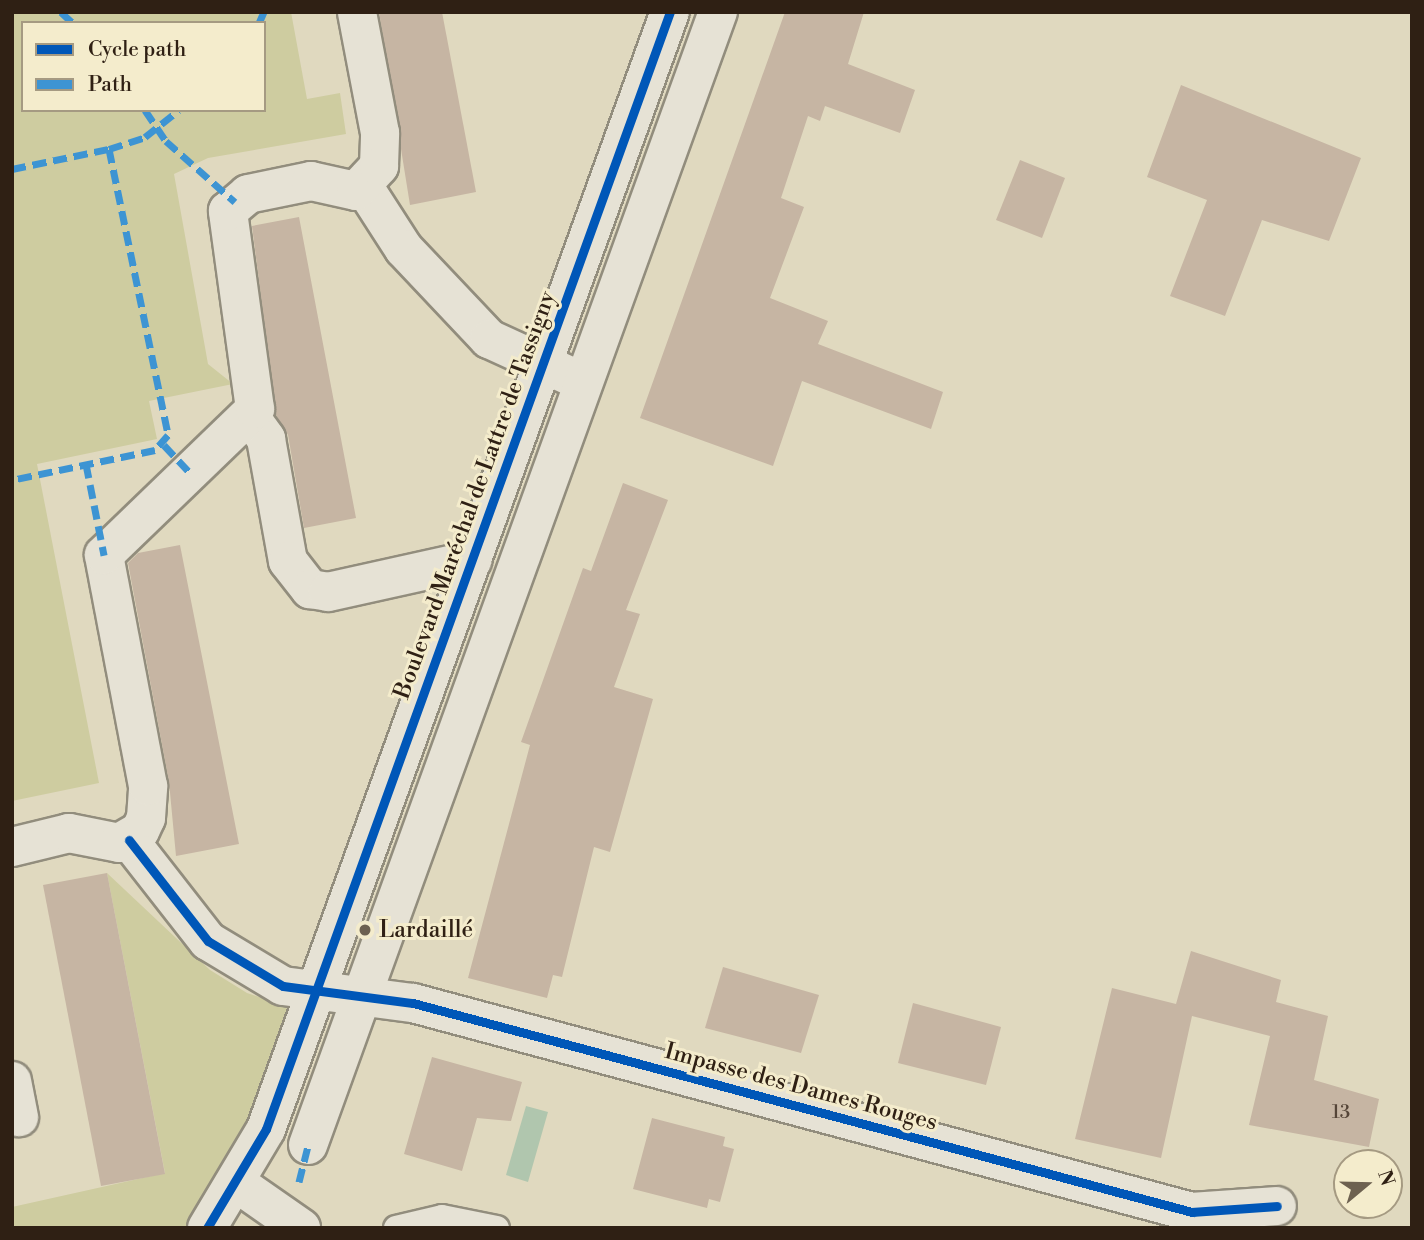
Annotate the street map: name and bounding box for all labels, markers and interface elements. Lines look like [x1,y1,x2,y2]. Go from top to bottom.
legend [21,21,266,112]
text: Cycle path [88,37,186,63]
text: Path [88,72,132,98]
street label: Boulevard Maréchal de Lattre de Tassigny [388,287,562,703]
place label: Lardaillé [379,916,473,944]
marker: Lardaillé [357,922,373,938]
street label: Impasse des Dames Rouges [662,1037,940,1137]
house number: 13 [1332,1102,1350,1124]
north arrow [1333,1149,1403,1219]
text: N [1372,1167,1400,1189]

